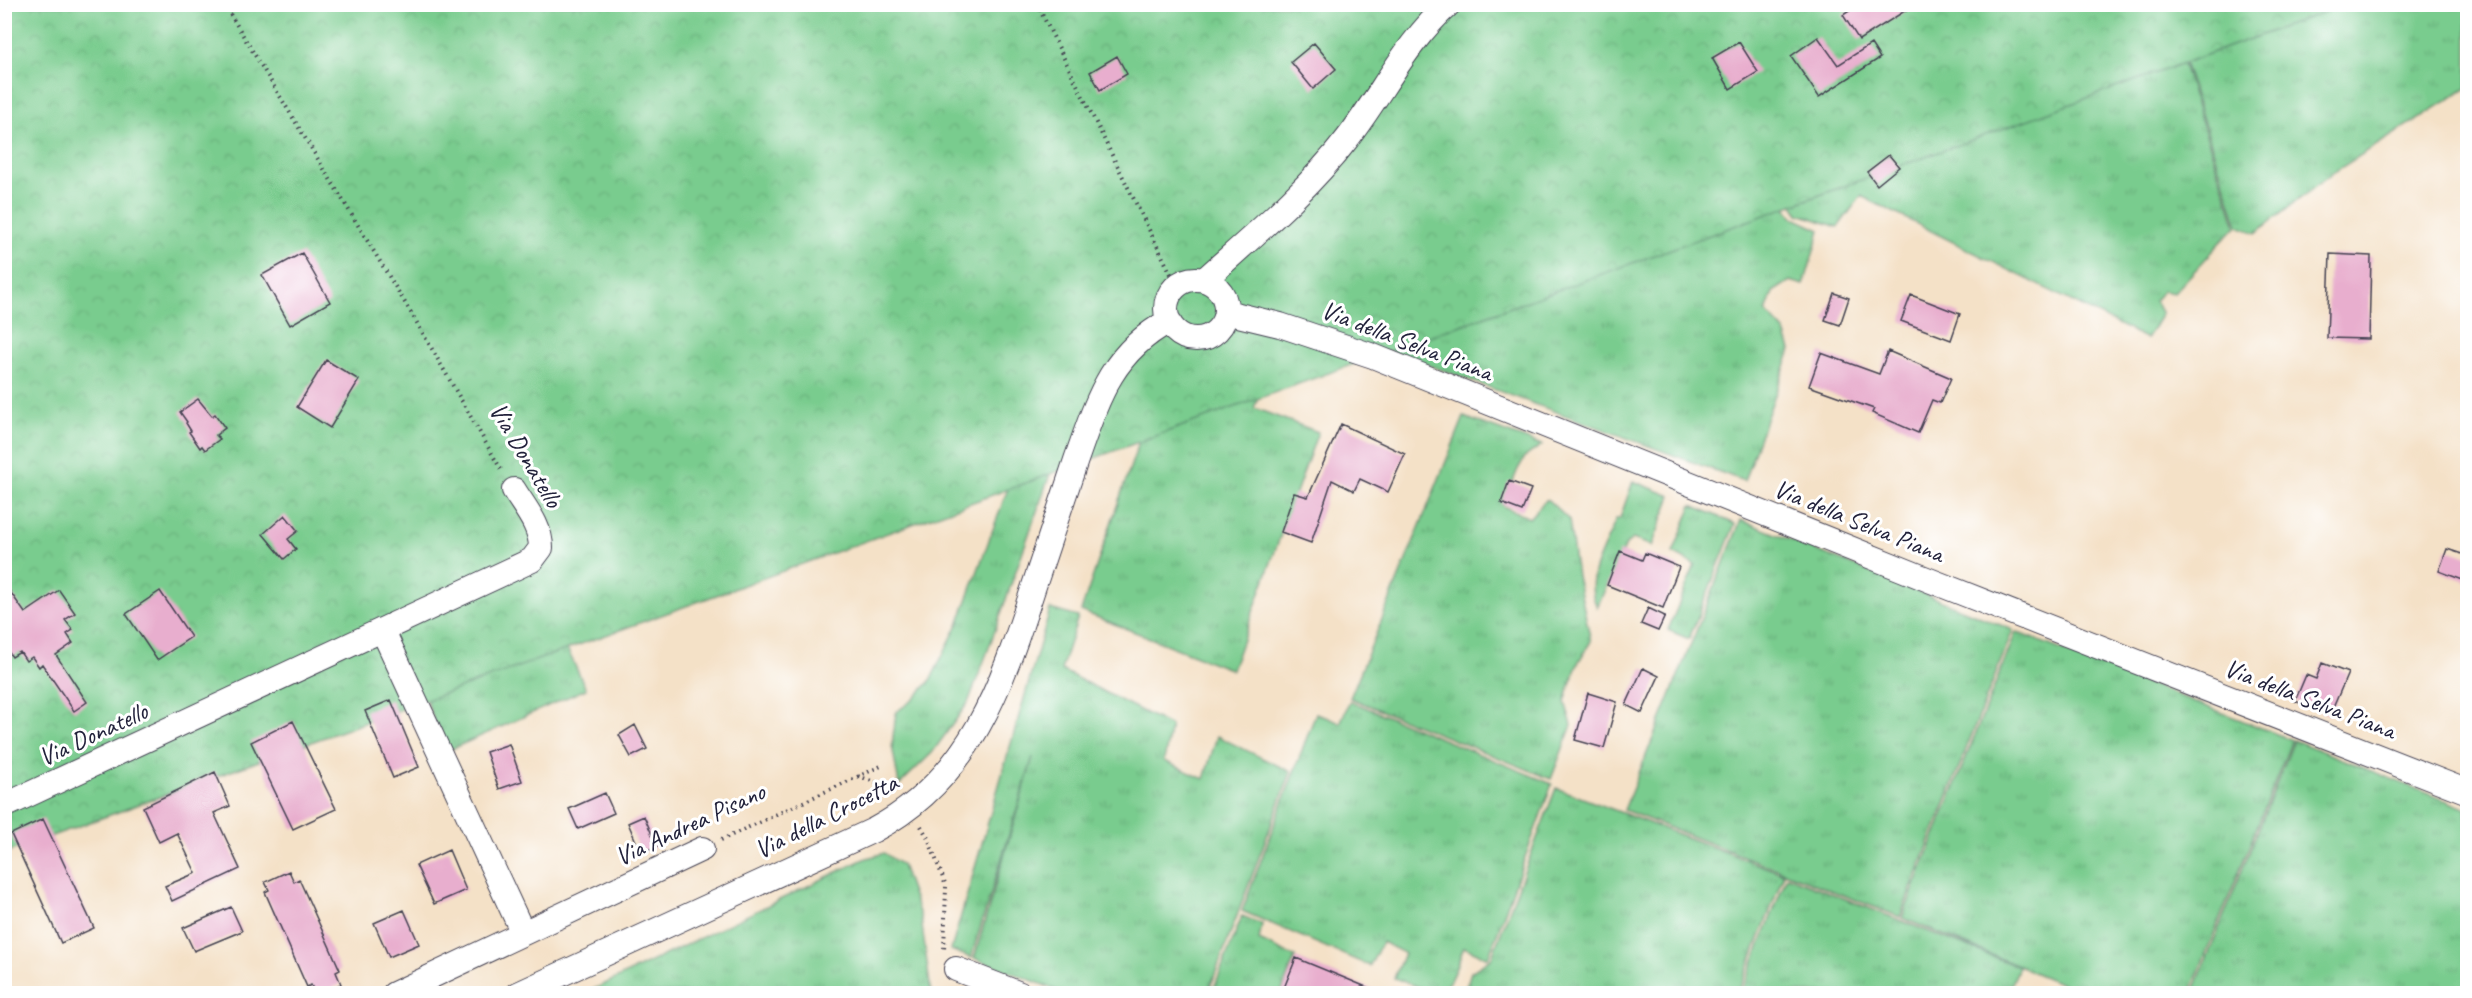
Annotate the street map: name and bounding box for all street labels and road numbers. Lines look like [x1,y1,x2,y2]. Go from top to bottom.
street label: Via della Selva Piana [1317,293,1499,390]
street label: Via Donatello [482,397,571,515]
street label: Via della Selva Piana [1769,472,1951,571]
street label: Via della Selva Piana [2220,651,2402,748]
street label: Via Donatello [33,694,154,774]
street label: Via della Crocetta [749,765,905,866]
street label: Via Andrea Pisano [610,774,772,873]

